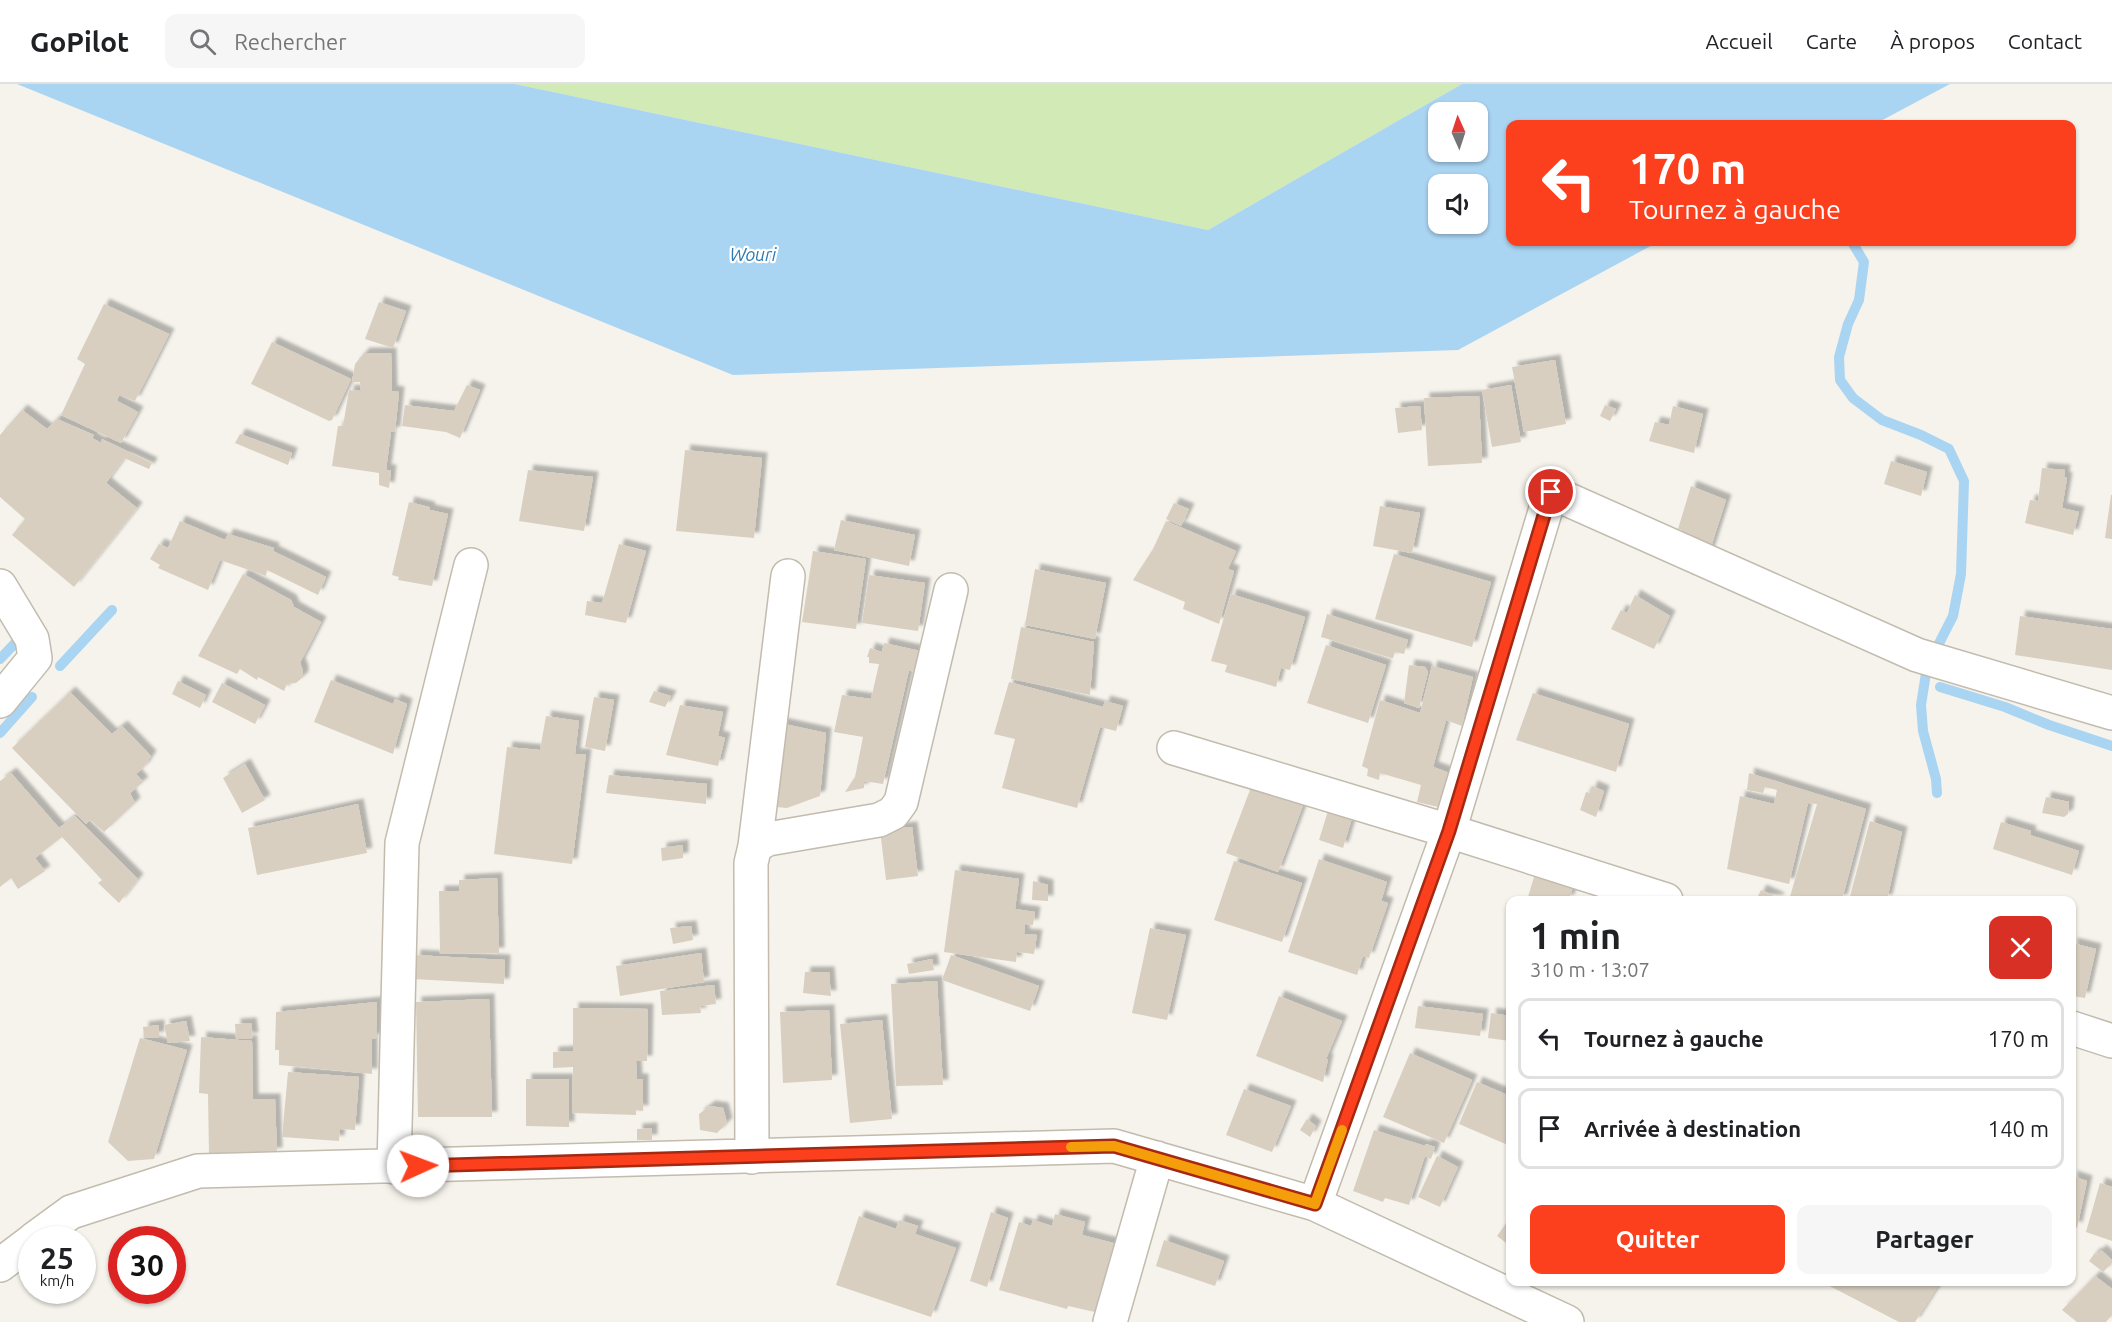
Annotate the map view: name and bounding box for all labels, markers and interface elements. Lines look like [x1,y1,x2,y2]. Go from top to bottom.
search box [165,14,585,68]
icon: search [186,25,219,58]
text: GoPilot [30,26,129,57]
text: Rechercher [234,29,347,54]
text: Accueil [1705,29,1773,53]
text: Carte [1806,29,1857,53]
text: À propos [1890,29,1975,53]
text: Contact [2008,29,2082,53]
north arrow [1428,102,1488,162]
map controls [1428,102,1488,234]
icon: left [1530,144,1608,222]
text: 170 m [1629,145,1746,192]
button: sound [1428,174,1488,234]
text: Tournez à gauche [1629,194,1841,224]
water label: Wouri [730,244,777,264]
pin [1525,466,1576,517]
icon: arrive [1534,475,1567,508]
text: 1 min [1530,915,1621,956]
button: close [1989,916,2052,979]
text: 310 m · 13:07 [1530,958,1650,981]
icon: left [1533,1022,1566,1055]
text: Tournez à gauche [1584,1026,1764,1051]
text: 170 m [1988,1026,2049,1051]
icon: arrive [1533,1112,1566,1145]
text: Arrivée à destination [1584,1116,1801,1141]
text: 140 m [1988,1116,2049,1141]
position arrow [386,1134,450,1198]
button: Quitter [1530,1205,1785,1274]
button: Partager [1797,1205,2052,1274]
speed limit sign: 30 [108,1226,186,1304]
text: 25 [40,1241,74,1275]
text: km/h [40,1272,74,1289]

